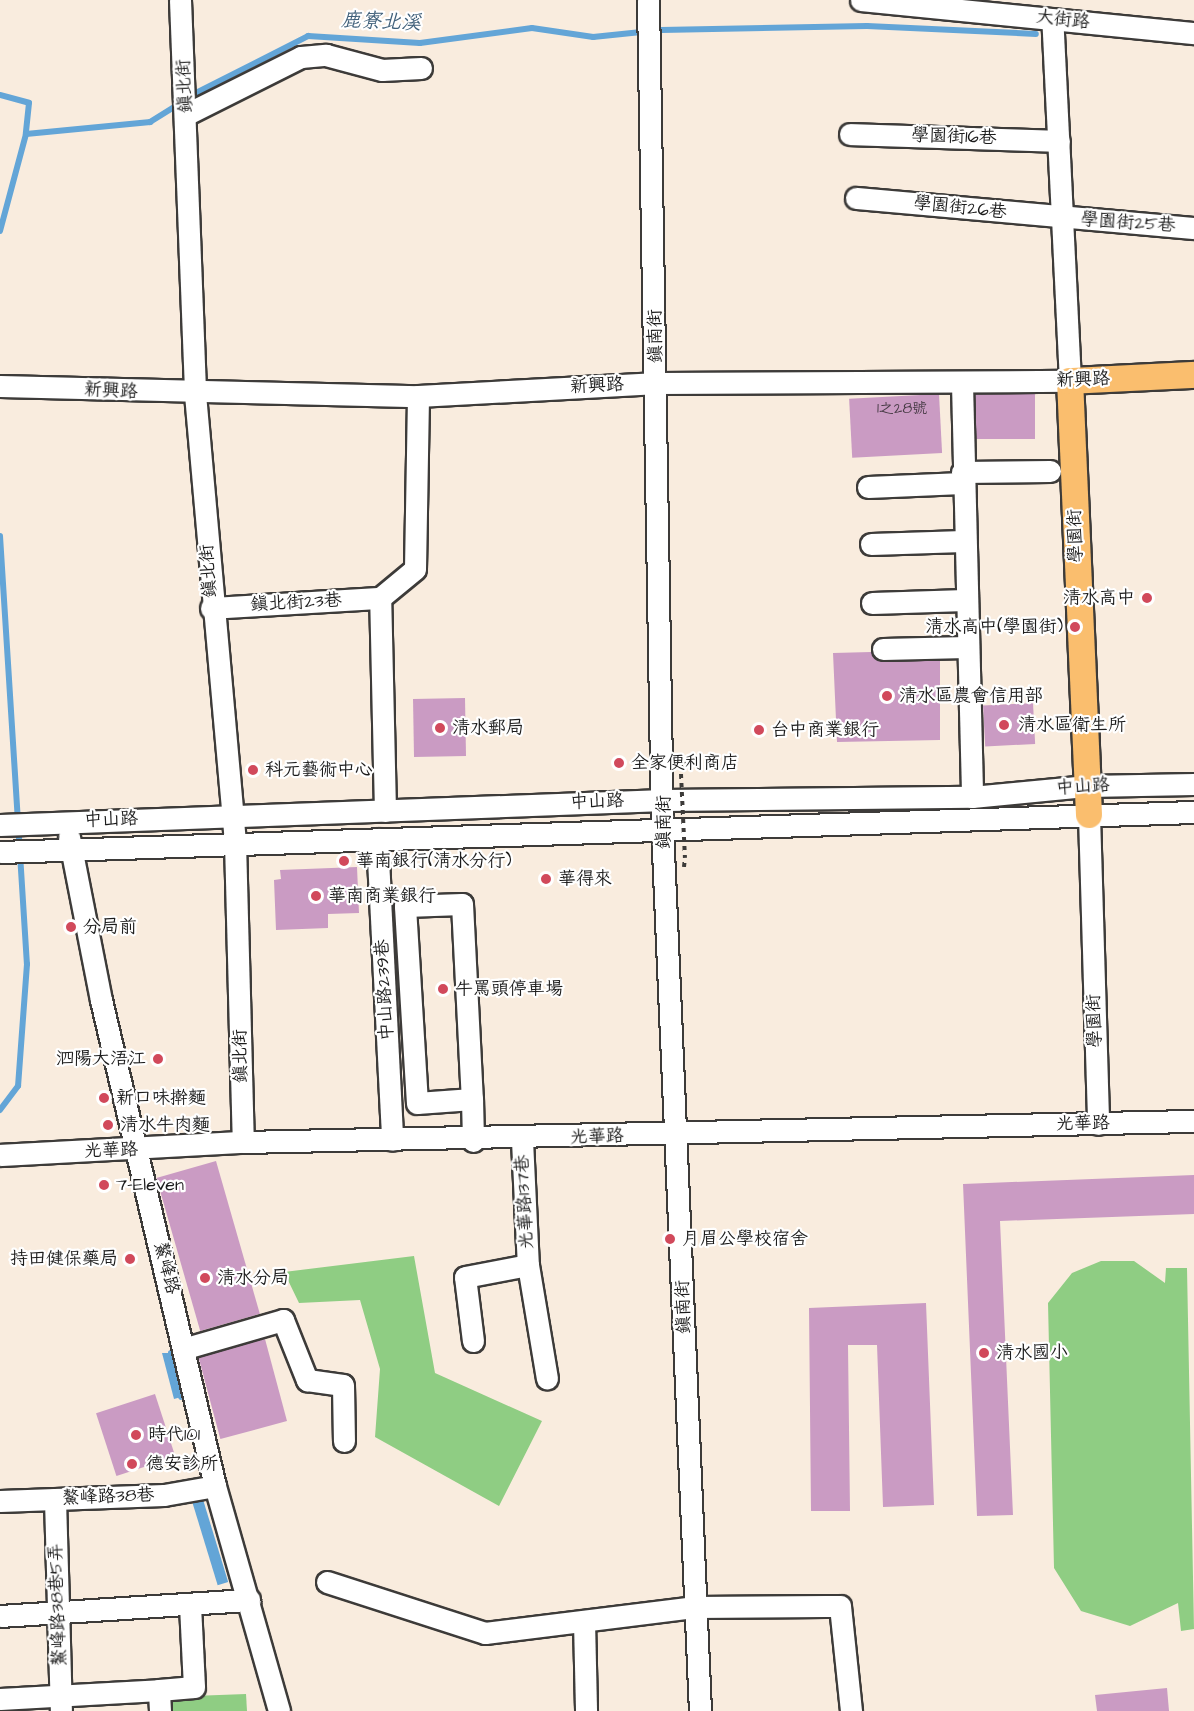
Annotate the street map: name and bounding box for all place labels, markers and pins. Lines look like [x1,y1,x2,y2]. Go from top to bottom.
place label: 清水高中 [1063,587,1135,609]
marker: 清水高中 [1140,591,1154,605]
place label: 清水高中(學園街) [925,616,1063,638]
marker: 清水高中(學園街) [1068,620,1082,634]
place label: 清水區農會信用部 [899,685,1043,707]
marker: 清水區農會信用部 [880,689,894,703]
place label: 清水區衛生所 [1018,714,1126,736]
marker: 清水區衛生所 [995,716,1013,734]
place label: 清水郵局 [452,717,524,739]
place label: 台中商業銀行 [771,719,879,741]
marker: 清水郵局 [433,721,447,735]
marker: 台中商業銀行 [752,723,766,737]
place label: 全家便利商店 [631,752,739,774]
marker: 全家便利商店 [612,756,626,770]
place label: 科元藝術中心 [265,759,373,781]
marker: 科元藝術中心 [246,763,260,777]
place label: 華南銀行(清水分行) [356,850,512,872]
marker: 華南銀行(清水分行) [337,854,351,868]
place label: 華得來 [558,868,612,890]
marker: 華得來 [539,872,553,886]
place label: 華南商業銀行 [328,885,436,907]
marker: 華南商業銀行 [309,889,323,903]
place label: 分局前 [83,916,137,938]
marker: 分局前 [64,920,78,934]
place label: 牛罵頭停車場 [455,978,563,1000]
marker: 牛罵頭停車場 [436,982,450,996]
place label: 泗陽大浯江 [56,1048,146,1070]
marker: 泗陽大浯江 [151,1052,165,1066]
place label: 新口味擀麵 [116,1087,206,1109]
marker: 新口味擀麵 [97,1091,111,1105]
place label: 清水牛肉麵 [120,1114,210,1136]
marker: 清水牛肉麵 [101,1118,115,1132]
place label: 7-Eleven [116,1174,184,1196]
marker: 7-Eleven [97,1178,111,1192]
place label: 月眉公學校宿舍 [682,1228,808,1250]
marker: 月眉公學校宿舍 [663,1232,677,1246]
place label: 持田健保藥局 [10,1248,118,1270]
marker: 持田健保藥局 [123,1252,137,1266]
place label: 清水分局 [217,1267,289,1289]
marker: 清水分局 [198,1271,212,1285]
place label: 清水國小 [996,1342,1068,1364]
marker: 清水國小 [977,1346,991,1360]
place label: 時代101 [148,1424,200,1446]
marker: 時代101 [129,1428,143,1442]
place label: 德安診所 [146,1453,218,1475]
marker: 德安診所 [123,1455,141,1473]

